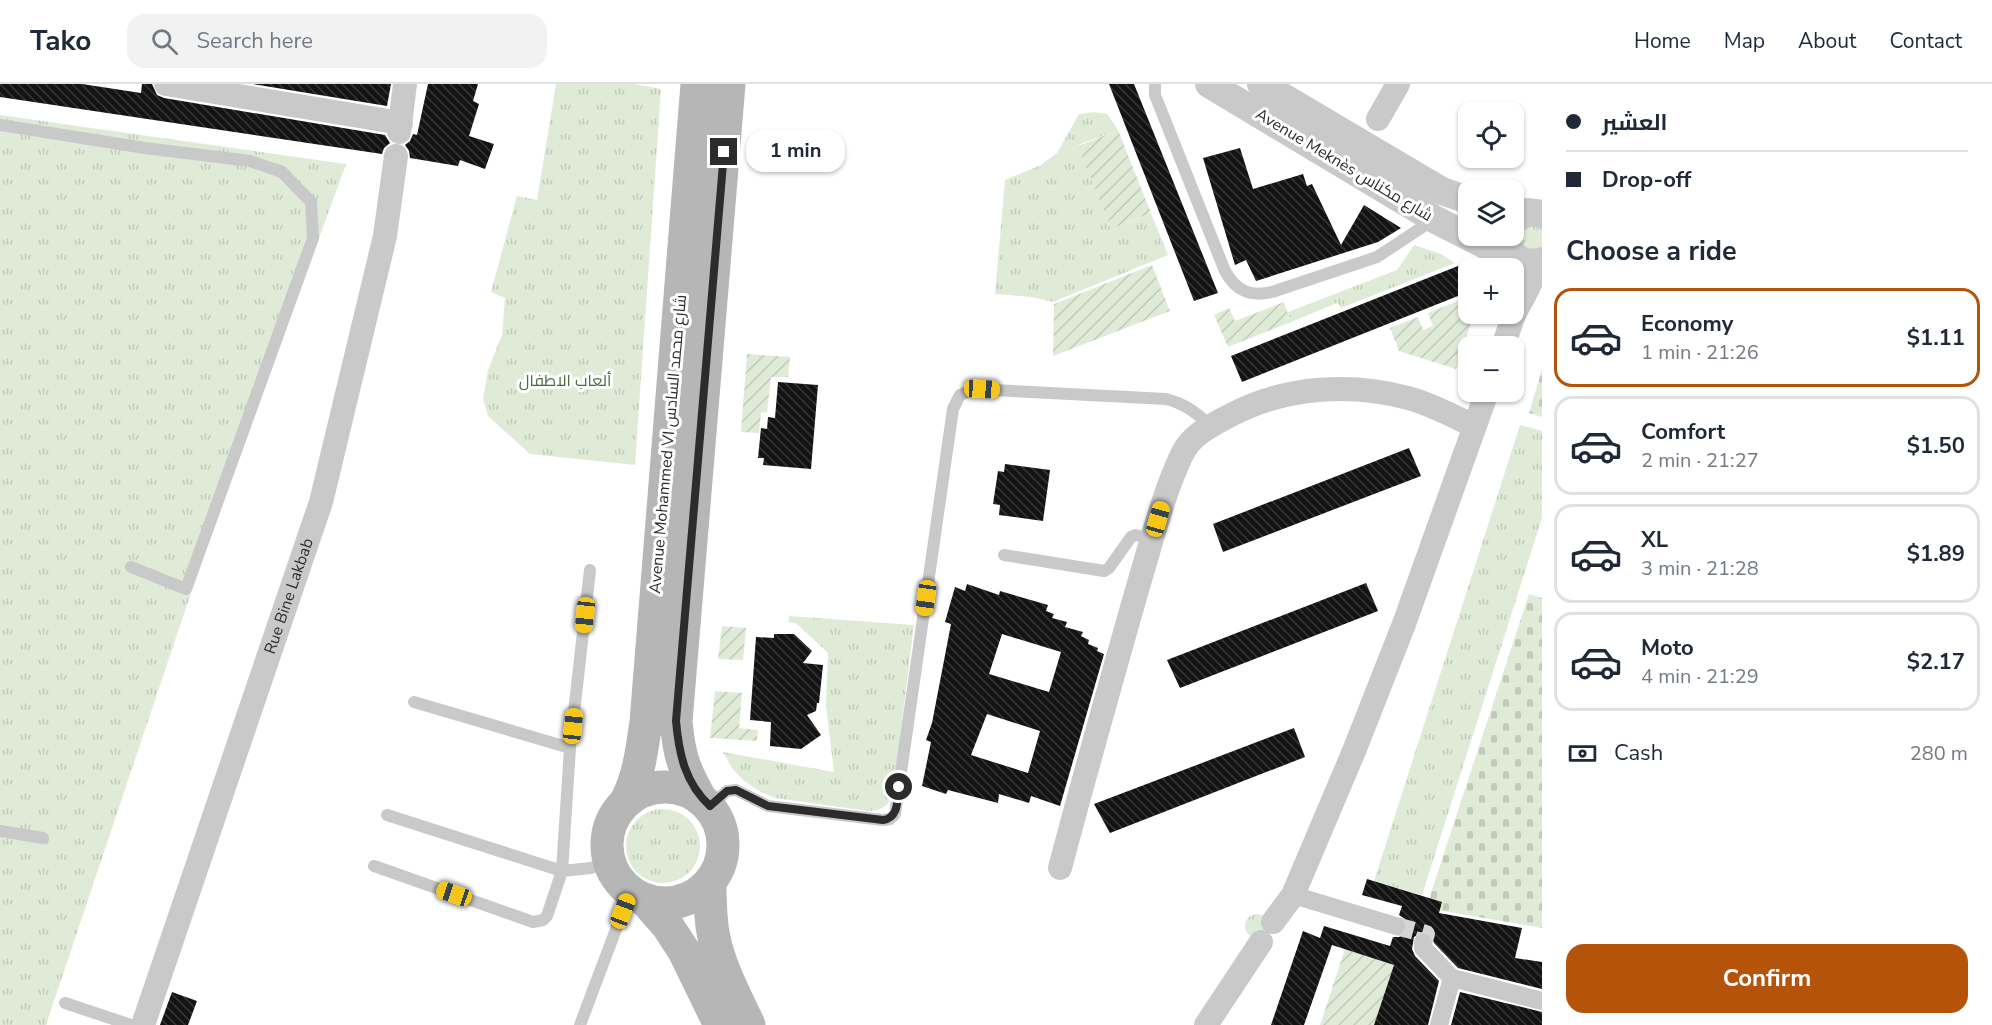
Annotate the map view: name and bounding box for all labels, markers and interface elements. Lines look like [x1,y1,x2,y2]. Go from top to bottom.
search box [127,14,547,68]
text: Tako [30,22,91,60]
icon: search [148,25,181,58]
text: Search here [196,26,313,56]
text: Home [1634,27,1691,55]
text: Map [1724,27,1765,55]
text: About [1798,27,1856,55]
text: Contact [1889,27,1962,55]
map controls [1458,102,1524,402]
button: locate [1458,102,1524,168]
street label: Avenue Meknès شارع مكناس [1251,103,1437,227]
text: العشير [1602,108,1667,138]
callout: 1 min [745,131,844,173]
text: 1 min [770,137,821,164]
route end [710,138,737,165]
text: Drop-off [1602,165,1691,195]
button: layers [1458,180,1524,246]
text: Choose a ride [1566,233,1737,270]
button: + [1458,258,1524,324]
street label: Avenue Mohammed VI شارع محمد السادس [644,294,692,594]
text: Economy [1641,309,1733,339]
icon: car [1569,311,1623,365]
text: $1.11 [1907,323,1965,353]
button: − [1458,336,1524,402]
text: 1 min · 21:26 [1641,339,1759,366]
park label: ألعاب الاطفال [519,370,611,392]
car [964,379,1000,399]
text: Comfort [1641,417,1725,447]
icon: car [1569,419,1623,473]
text: $1.50 [1907,431,1965,461]
text: 2 min · 21:27 [1641,447,1759,474]
car [1144,499,1172,539]
text: XL [1641,525,1668,555]
icon: car [1569,527,1623,581]
street label: Rue Bine Lakbab [259,535,319,657]
text: $1.89 [1907,539,1965,569]
text: 3 min · 21:28 [1641,555,1759,582]
car [915,579,937,617]
car [574,596,596,634]
text: Moto [1641,633,1694,663]
icon: car [1569,635,1623,689]
text: $2.17 [1907,647,1965,677]
text: 4 min · 21:29 [1641,663,1759,690]
car [562,707,584,745]
icon: cash [1566,737,1599,770]
text: Cash [1614,738,1663,768]
text: 280 m [1910,740,1968,767]
route start [885,773,912,800]
car [434,880,474,908]
car [608,891,638,931]
button: Confirm [1566,944,1968,1013]

